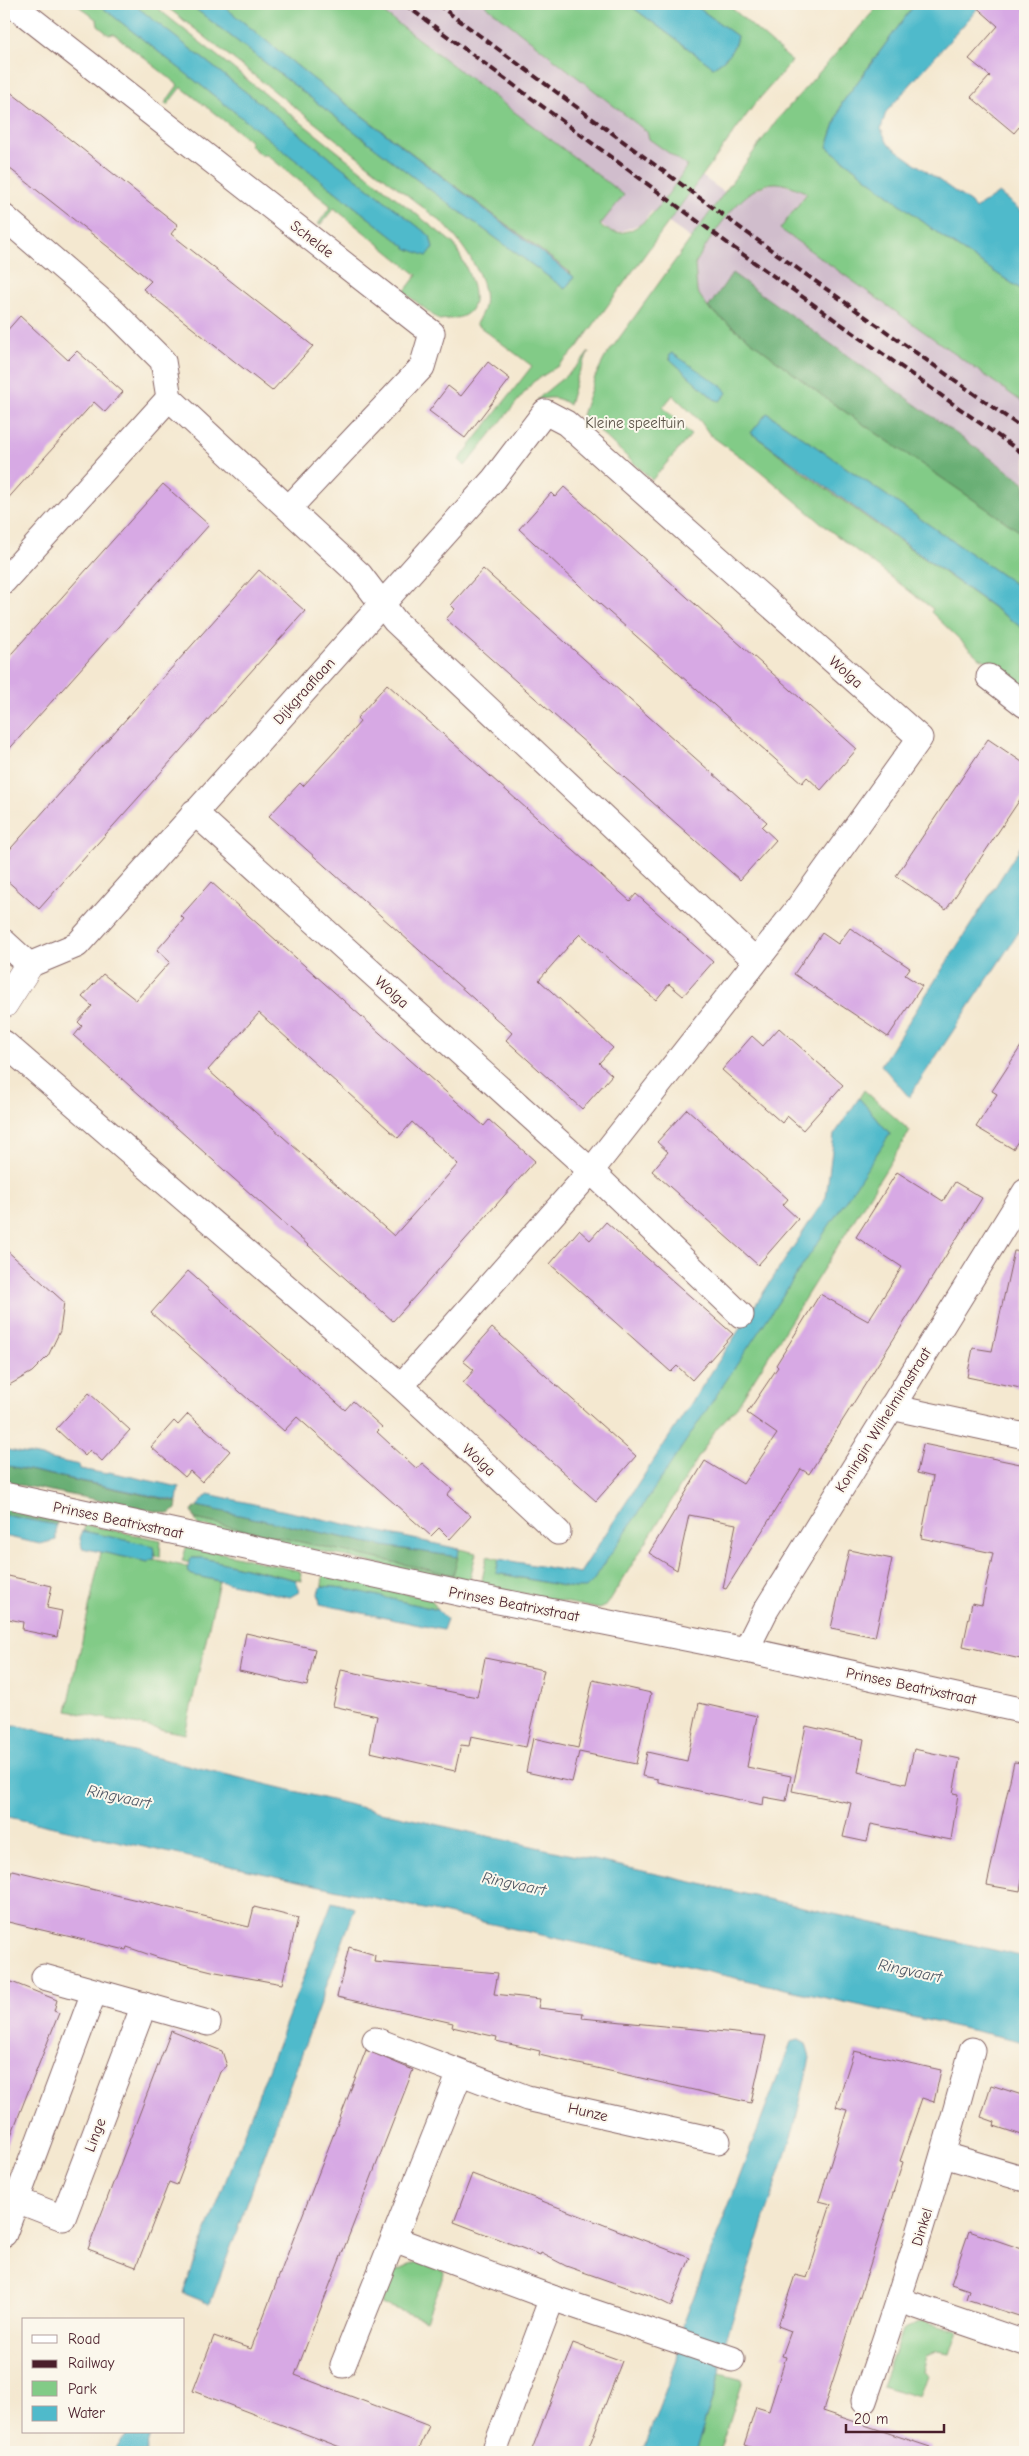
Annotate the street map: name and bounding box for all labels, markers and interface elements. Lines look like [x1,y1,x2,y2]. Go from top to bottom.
street label: Schelde [287,217,338,262]
park label: Kleine speeltuin [585,414,685,432]
street label: Wolga [825,652,867,692]
street label: Dijkgraaflaan [269,654,339,728]
street label: Wolga [371,972,413,1012]
street label: Koningin Wilhelminastraat [831,1344,935,1496]
street label: Wolga [458,1440,500,1480]
street label: Prinses Beatrixstraat [51,1497,185,1543]
street label: Prinses Beatrixstraat [447,1583,581,1626]
street label: Prinses Beatrixstraat [844,1663,978,1709]
water label: Ringvaart [85,1781,154,1813]
water label: Ringvaart [480,1868,549,1900]
water label: Ringvaart [876,1955,945,1987]
street label: Hunze [566,2099,610,2125]
street label: Linge [80,2115,110,2154]
street label: Dinkel [908,2206,936,2248]
legend [22,2318,185,2434]
text: Road [68,2330,100,2348]
text: Railway [68,2354,115,2372]
text: Park [68,2380,97,2398]
scale bar [846,2401,944,2433]
text: Water [68,2404,105,2422]
text: 20 m [854,2410,888,2428]

